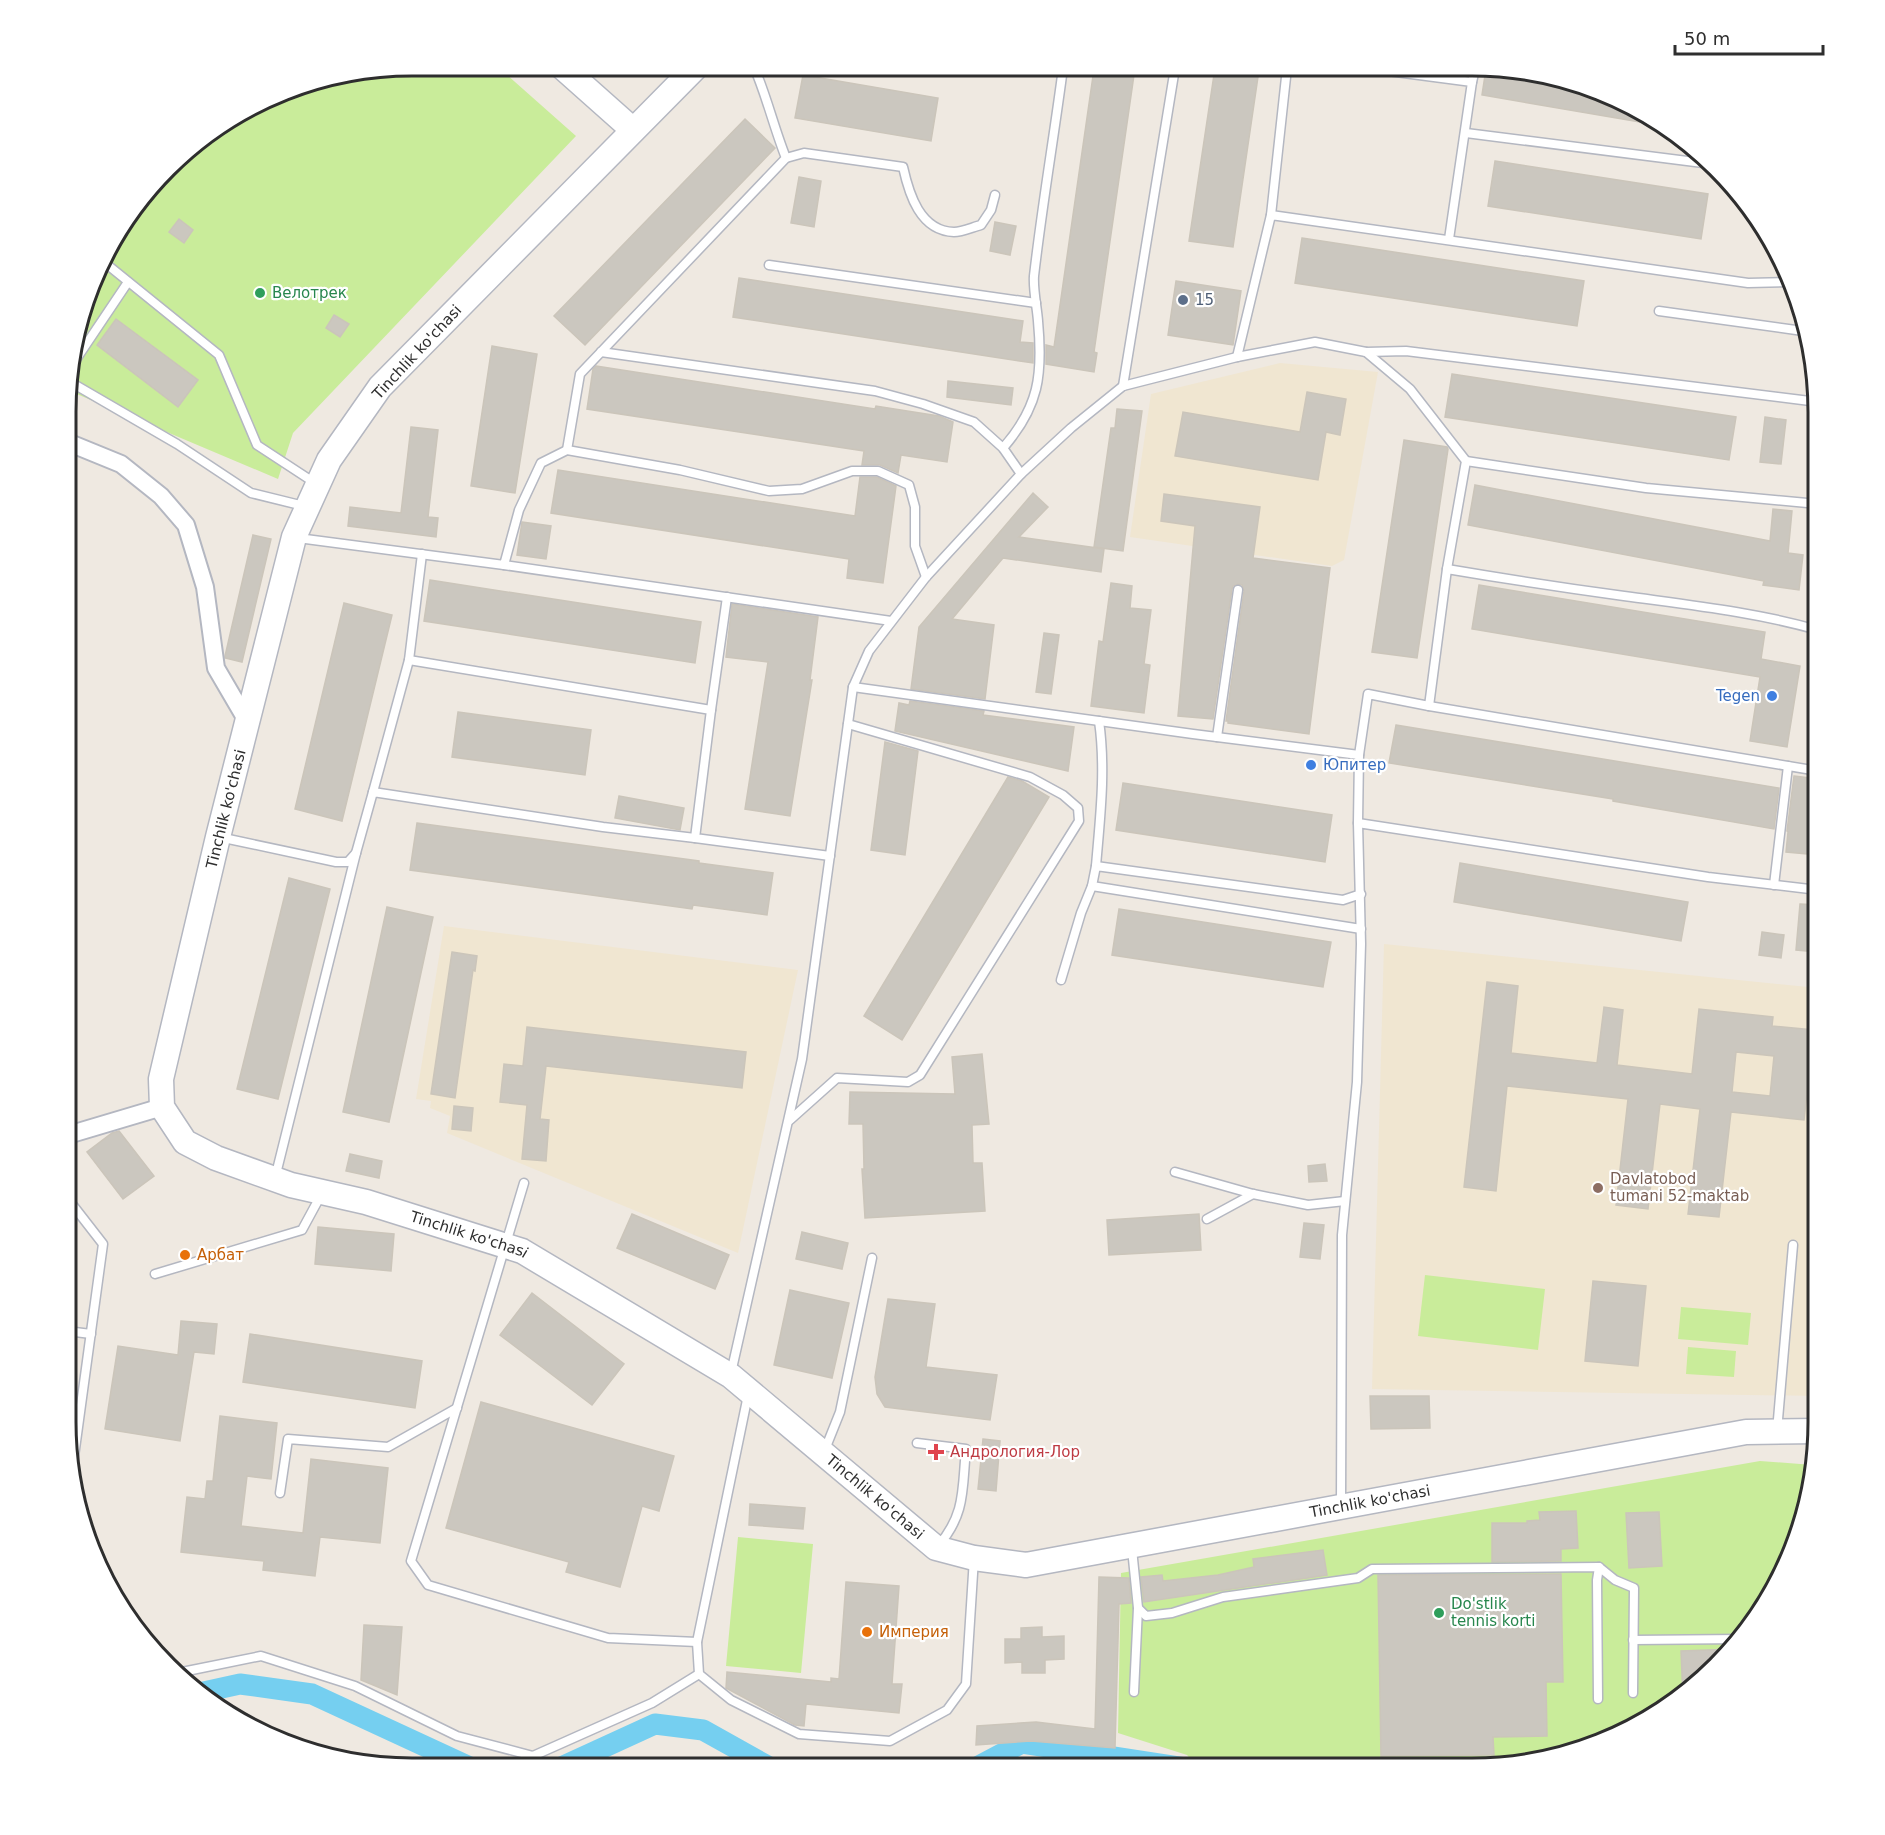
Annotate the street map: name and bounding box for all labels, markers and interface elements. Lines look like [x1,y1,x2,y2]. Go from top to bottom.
scale bar [1675,18,1824,56]
text: 50 m [1684,28,1730,49]
place label: Велотрек [272,284,347,302]
marker: Велотрек [253,286,267,300]
place label: 15 [1195,291,1214,309]
marker: 15 [1176,293,1190,307]
street label: Tinchlik ko'chasi [368,301,465,404]
place label: Tegen [1715,687,1760,705]
marker: Tegen [1765,689,1779,703]
street label: Tinchlik ko'chasi [202,747,250,871]
place label: Юпитер [1323,756,1386,774]
marker: Юпитер [1304,758,1318,772]
place label: Davlatobod tumani 52-maktab [1610,1170,1749,1205]
marker: Davlatobod tumani 52-maktab [1591,1181,1605,1195]
street label: Tinchlik ko'chasi [407,1207,532,1262]
place label: Арбат [197,1246,244,1264]
marker: Арбат [178,1248,192,1262]
marker: Андрология-Лор [927,1443,945,1461]
place label: Андрология-Лор [950,1443,1080,1461]
street label: Tinchlik ko'chasi [822,1450,928,1543]
street label: Tinchlik ko'chasi [1307,1482,1432,1522]
place label: Do'stlik tennis korti [1451,1595,1535,1630]
marker: Do'stlik tennis korti [1432,1606,1446,1620]
place label: Империя [879,1623,949,1641]
marker: Империя [860,1625,874,1639]

